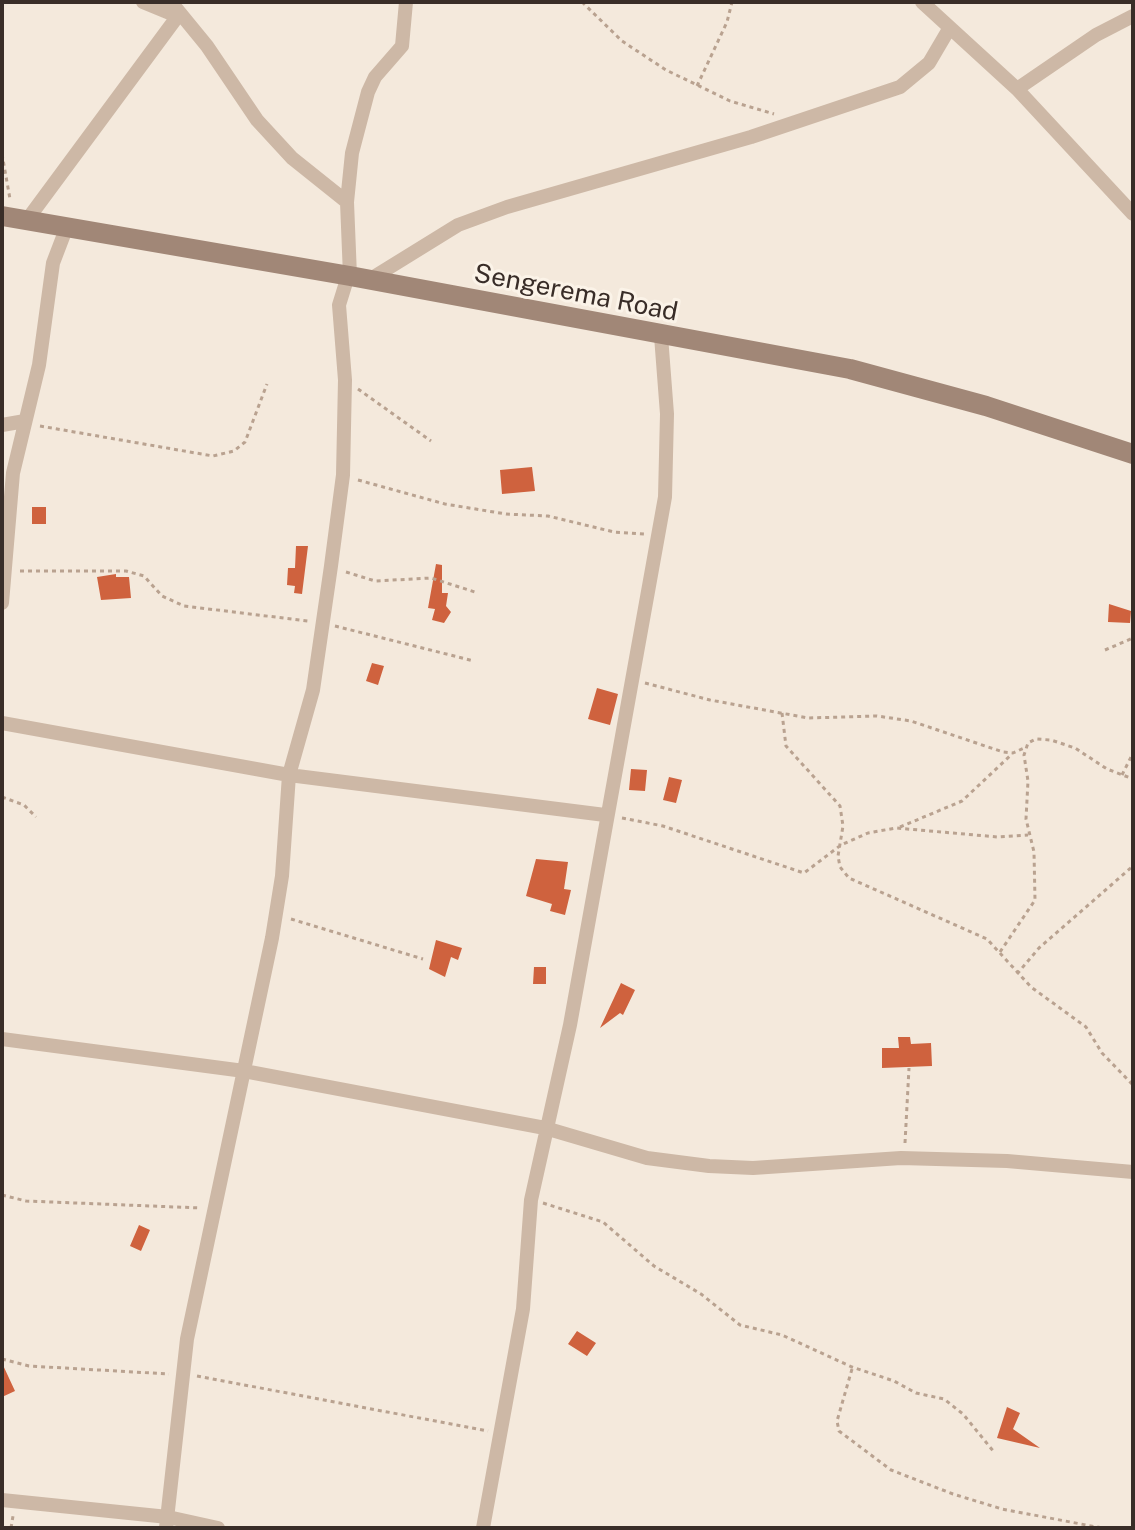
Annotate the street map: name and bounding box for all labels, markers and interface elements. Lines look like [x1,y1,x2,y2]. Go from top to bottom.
street label: Sengerema Road [471,258,681,328]

